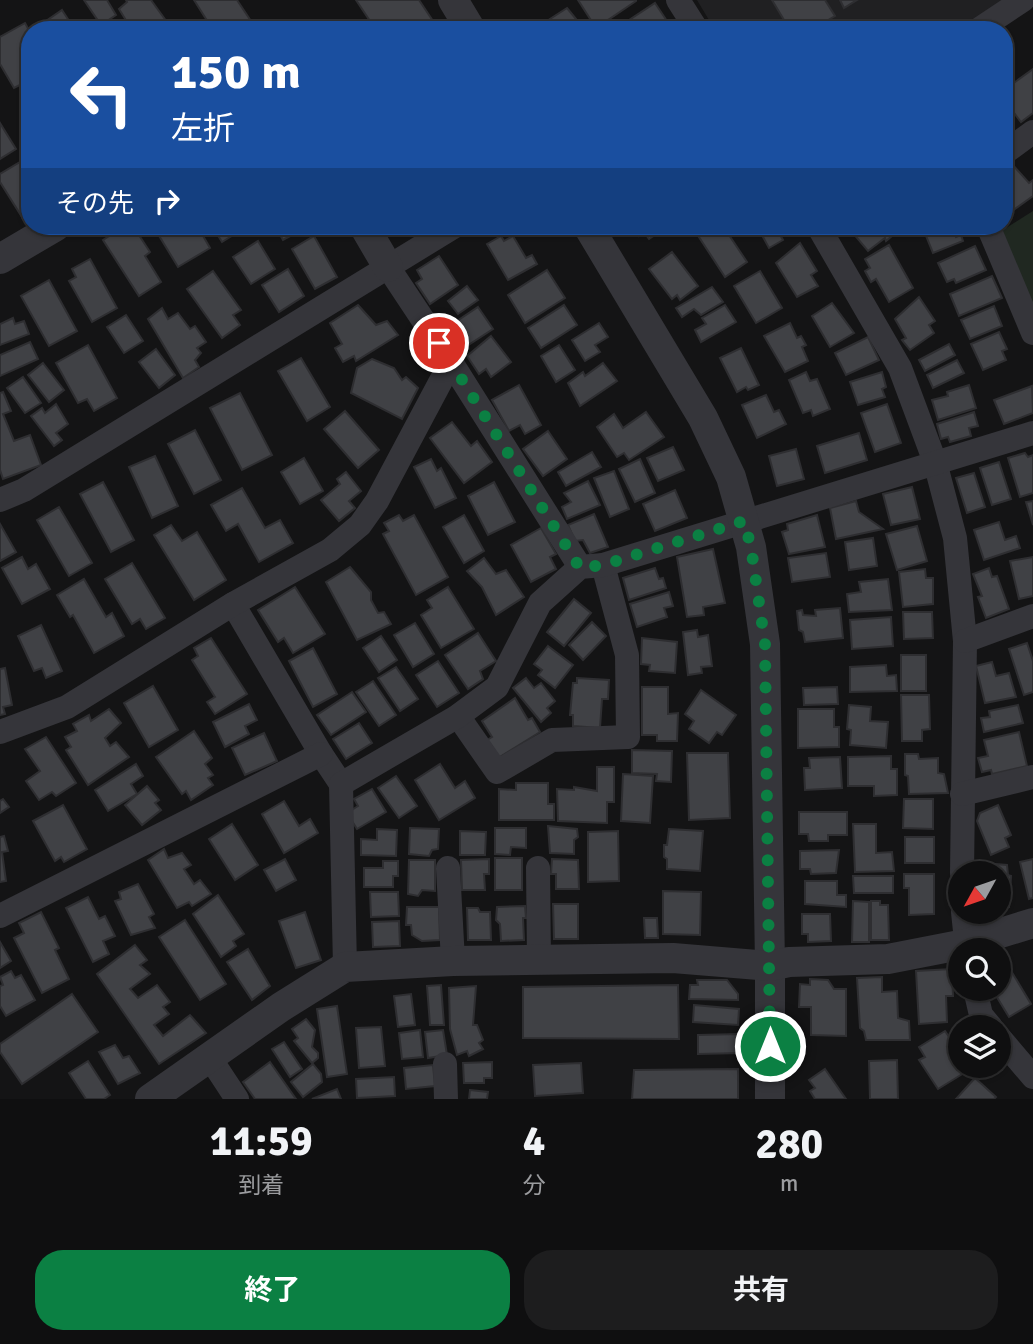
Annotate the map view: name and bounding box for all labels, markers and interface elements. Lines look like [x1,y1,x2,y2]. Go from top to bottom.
text: 150 m [171,42,301,102]
icon: left [56,49,147,140]
text: 左折 [171,109,235,148]
icon: right [148,182,186,220]
text: その先 [56,188,134,220]
pin [409,313,469,373]
icon: arrive [420,324,458,362]
north arrow [948,861,1012,924]
map controls [948,861,1011,1078]
button: search [948,938,1011,1001]
position arrow [733,1009,807,1083]
button: layers [948,1015,1011,1078]
text: 11:59 [210,1116,313,1167]
text: 4 [523,1116,545,1167]
text: 280 [755,1119,823,1170]
text: m [780,1169,798,1198]
text: 到着 [238,1171,284,1200]
text: 分 [523,1171,546,1200]
button: 終了 [35,1250,510,1330]
button: 共有 [524,1250,998,1330]

